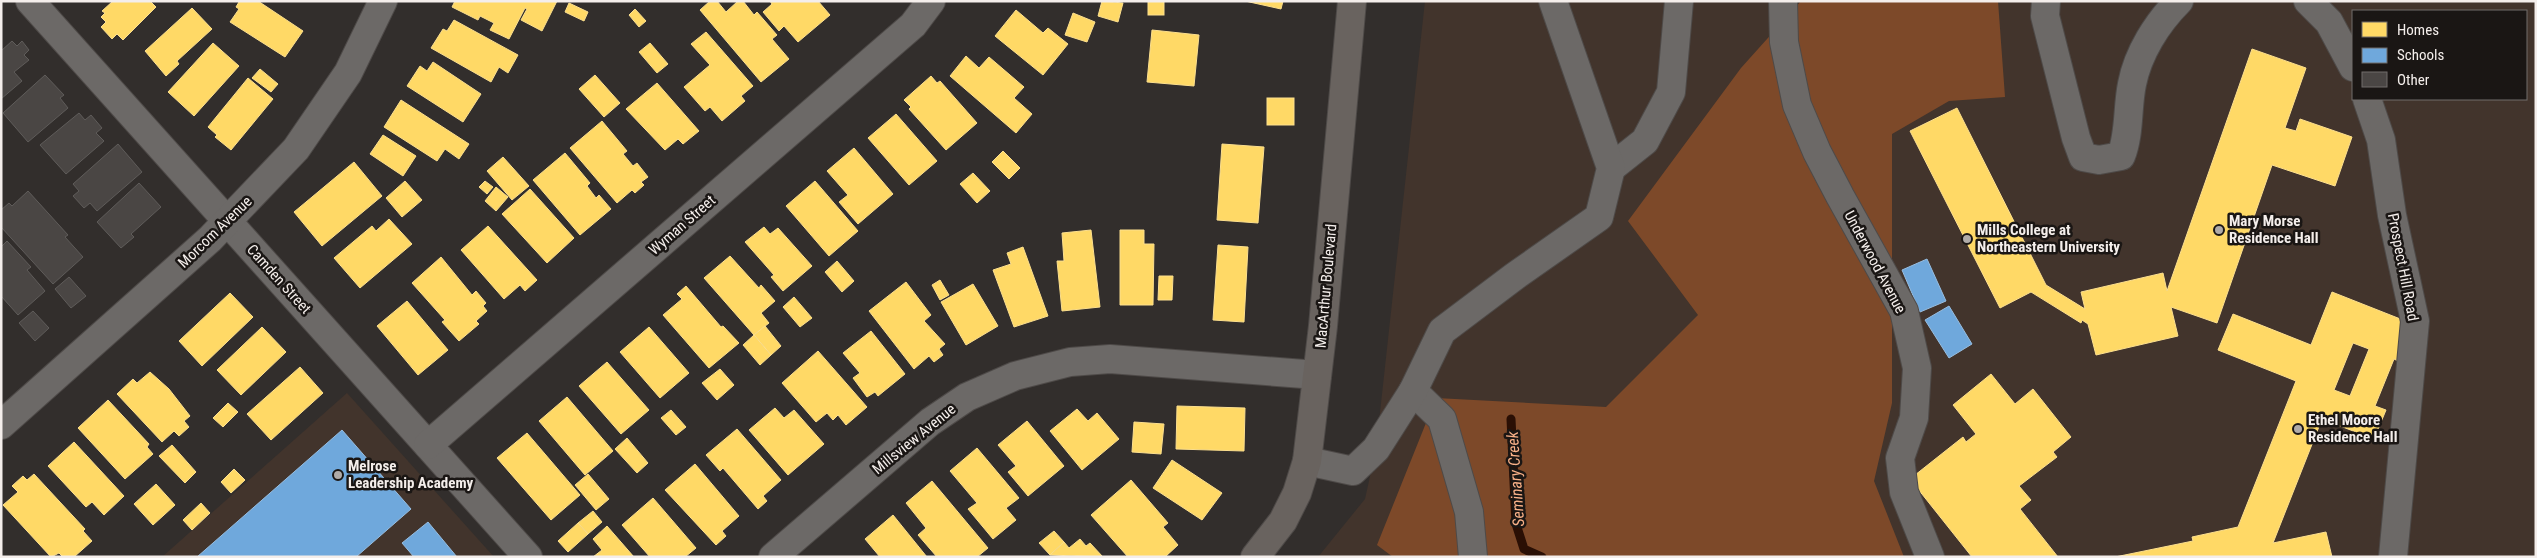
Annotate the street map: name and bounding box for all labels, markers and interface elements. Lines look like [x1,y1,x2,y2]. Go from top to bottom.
legend [2352,10,2527,100]
text: Homes [2397,21,2439,39]
text: Schools [2397,46,2444,64]
text: Other [2397,71,2430,89]
street label: Wyman Street [645,191,719,259]
street label: Morcom Avenue [174,192,256,272]
street label: Underwood Avenue [1840,208,1910,316]
place label: Mary Morse Residence Hall [2229,212,2318,247]
street label: Prospect Hill Road [2384,212,2422,322]
place label: Mills College at Northeastern University [1977,221,2120,256]
street label: MacArthur Boulevard [1312,223,1340,349]
marker: Mary Morse Residence Hall [2213,224,2225,236]
marker: Mills College at Northeastern University [1961,233,1973,245]
street label: Camden Street [243,241,315,317]
street label: Millsview Avenue [869,400,959,478]
place label: Ethel Moore Residence Hall [2308,411,2397,446]
marker: Ethel Moore Residence Hall [2292,423,2304,435]
water label: Seminary Creek [1503,430,1528,527]
place label: Melrose Leadership Academy [348,457,474,492]
marker: Melrose Leadership Academy [332,469,344,481]

